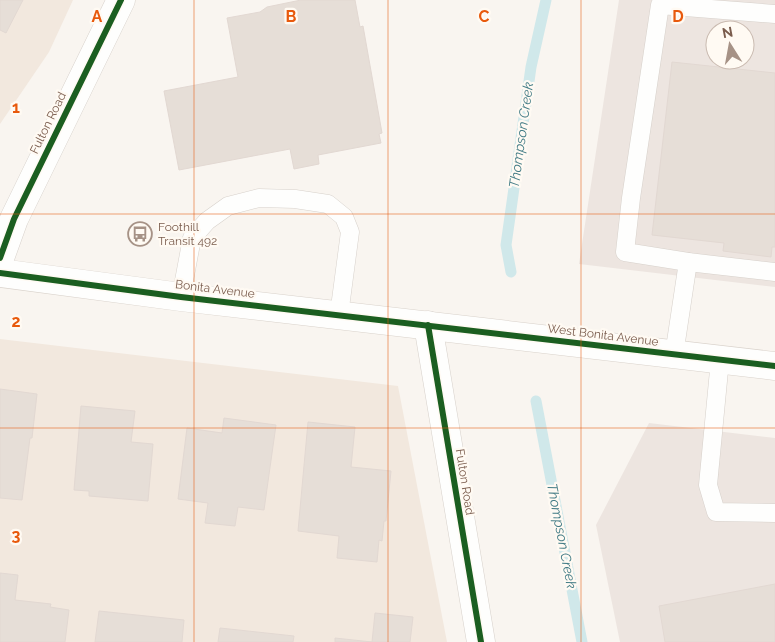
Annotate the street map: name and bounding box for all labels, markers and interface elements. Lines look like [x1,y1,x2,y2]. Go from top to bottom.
text: A [92,7,103,26]
text: B [286,7,297,26]
text: C [479,7,490,26]
text: D [672,7,684,26]
north arrow [705,20,755,70]
text: N [721,23,734,41]
water label: Thompson Creek [506,81,536,189]
street label: Fulton Road [27,90,69,156]
text: 1 [12,98,20,117]
place label: Foothill Transit 492 [158,220,217,248]
bus stop icon: Foothill Transit 492 [127,221,153,247]
street label: Bonita Avenue [174,277,256,301]
text: 2 [11,312,21,331]
street label: West Bonita Avenue [547,321,659,349]
street label: Fulton Road [453,448,477,516]
water label: Thompson Creek [544,482,580,590]
text: 3 [12,526,21,545]

